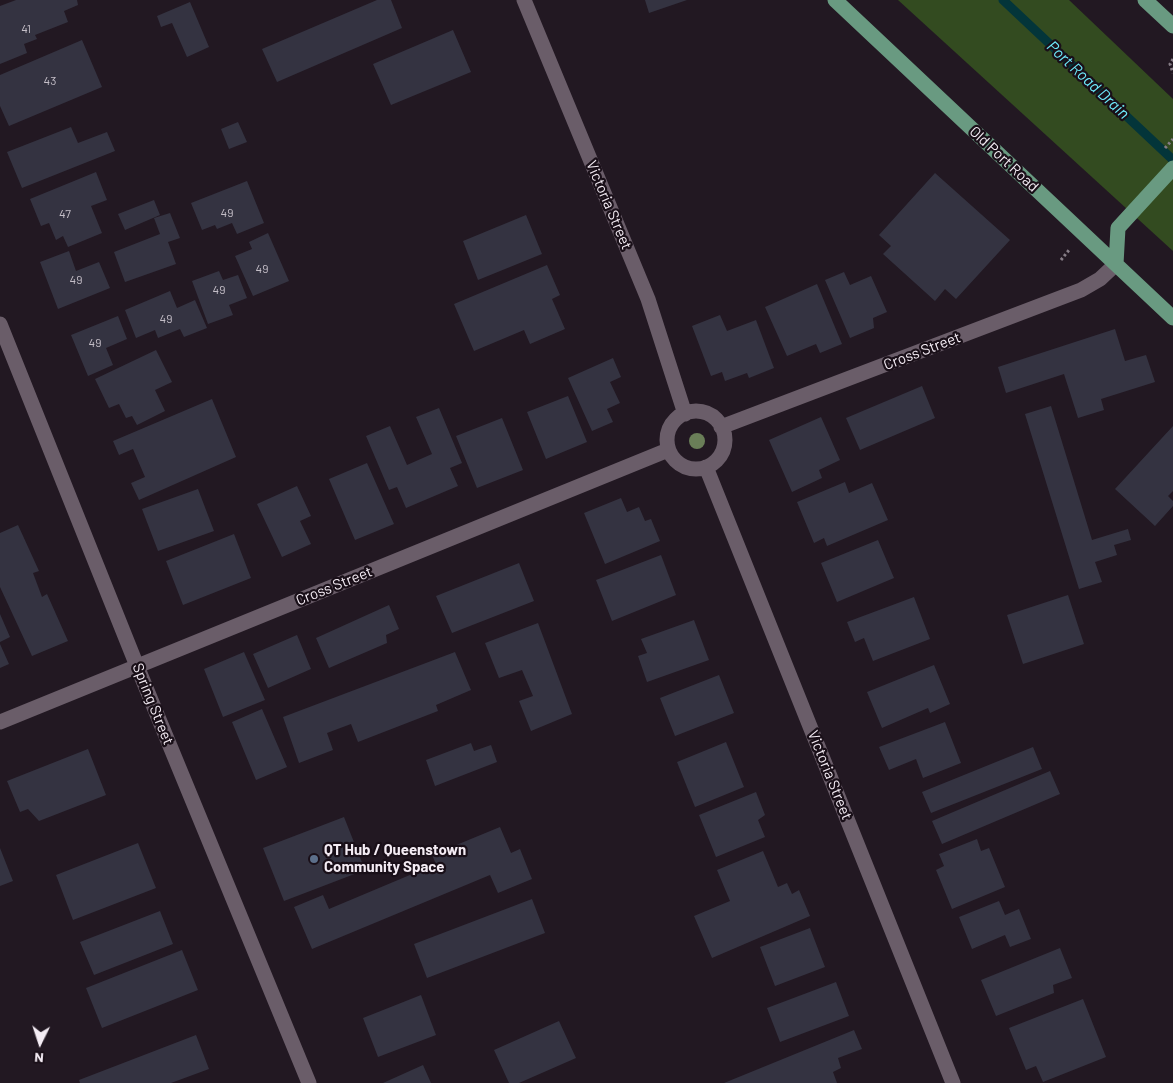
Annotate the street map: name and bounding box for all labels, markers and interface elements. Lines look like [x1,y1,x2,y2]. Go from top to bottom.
house number: 41 [21,22,31,36]
water label: Port Road Drain [1043,37,1133,123]
house number: 43 [44,74,56,88]
street label: Old Port Road [966,122,1042,196]
street label: Victoria Street [582,158,636,252]
house number: 49 [221,206,233,220]
house number: 47 [59,207,71,221]
house number: 49 [256,262,268,276]
house number: 49 [70,273,82,287]
house number: 49 [213,283,225,297]
house number: 49 [160,312,172,326]
street label: Cross Street [881,328,963,374]
house number: 49 [89,336,101,350]
street label: Cross Street [293,563,375,609]
street label: Spring Street [128,661,178,747]
street label: Victoria Street [804,728,856,822]
place label: QT Hub / Queenstown Community Space [324,841,466,876]
marker: QT Hub / Queenstown Community Space [308,853,320,865]
north arrow [15,1018,65,1068]
text: N [34,1050,44,1067]

